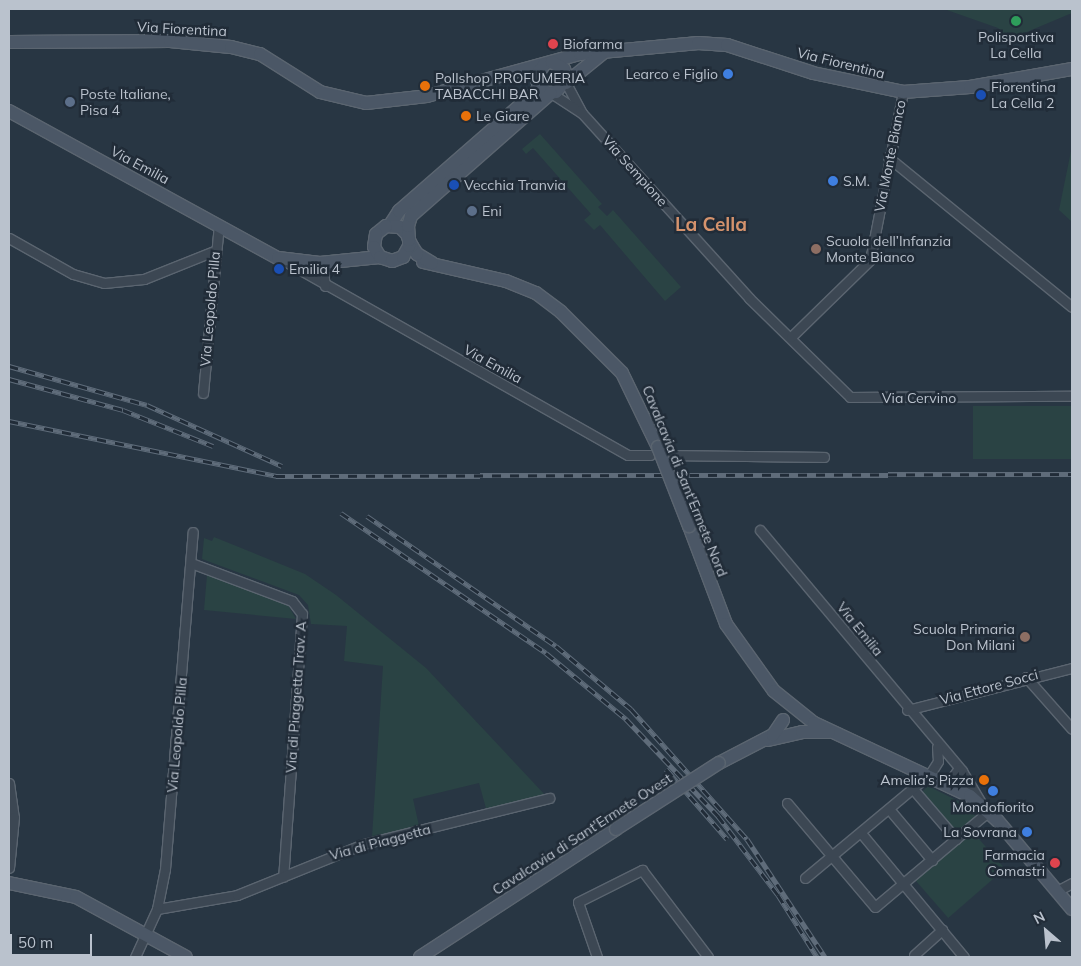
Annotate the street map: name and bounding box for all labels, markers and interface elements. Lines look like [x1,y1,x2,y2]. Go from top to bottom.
marker: Polisportiva La Cella [1010,15,1022,27]
street label: Via Fiorentina [137,18,227,40]
place label: Polisportiva La Cella [978,29,1054,62]
place label: Biofarma [563,36,623,52]
marker: Biofarma [547,38,559,50]
street label: Via Fiorentina [795,44,887,82]
place label: Learco e Figlio [625,66,718,82]
marker: Learco e Figlio [722,68,734,80]
place label: Pollshop PROFUMERIA TABACCHI BAR [435,70,585,102]
place label: Fiorentina La Cella 2 [991,79,1056,111]
marker: Pollshop PROFUMERIA TABACCHI BAR [419,80,431,92]
place label: Poste Italiane, Pisa 4 [80,86,171,118]
marker: Fiorentina La Cella 2 [975,89,987,101]
marker: Poste Italiane, Pisa 4 [64,96,76,108]
street label: Via Monte Bianco [871,99,909,213]
place label: Le Giare [476,108,529,124]
marker: Le Giare [460,110,472,122]
street label: Via Sempione [599,132,671,210]
street label: Via Emilia [108,143,172,187]
place label: S.M. [843,173,870,189]
marker: S.M. [827,175,839,187]
place label: Vecchia Tranvia [464,177,566,193]
marker: Vecchia Tranvia [448,179,460,191]
place label: Eni [482,203,502,219]
marker: Eni [466,205,478,217]
district label: La Cella [675,214,747,236]
place label: Scuola dell’Infanzia Monte Bianco [826,233,951,266]
marker: Scuola dell’Infanzia Monte Bianco [810,243,822,255]
street label: Via Leopoldo Pilla [197,251,223,367]
place label: Emilia 4 [289,261,340,277]
marker: Emilia 4 [273,263,285,275]
street label: Via Emilia [461,341,525,387]
street label: Cavalcavia di Sant'Ermete Nord [639,383,731,579]
street label: Via Cervino [882,390,956,406]
street label: Via Emilia [833,599,887,659]
street label: Via di Piaggetta Trav. A [282,621,310,773]
place label: Scuola Primaria Don Milani [913,621,1015,654]
marker: Scuola Primaria Don Milani [1019,631,1031,643]
street label: Via Ettore Socci [938,666,1040,708]
street label: Via Leopoldo Pilla [164,677,190,793]
street label: Cavalcavia di Sant'Ermete Ovest [489,770,675,898]
place label: Amelia’s Pizza [880,772,974,788]
marker: Amelia’s Pizza [978,774,990,786]
marker: Mondofiorito [987,785,999,797]
place label: Mondofiorito [952,799,1034,815]
street label: Via di Piaggetta [328,820,432,864]
place label: La Sovrana [943,824,1017,840]
marker: La Sovrana [1021,826,1033,838]
place label: Farmacia Comastri [985,847,1045,880]
marker: Farmacia Comastri [1049,857,1061,869]
north arrow [1021,906,1071,956]
text: N [1030,907,1048,928]
scale bar [12,924,95,956]
text: 50 m [18,933,53,952]

